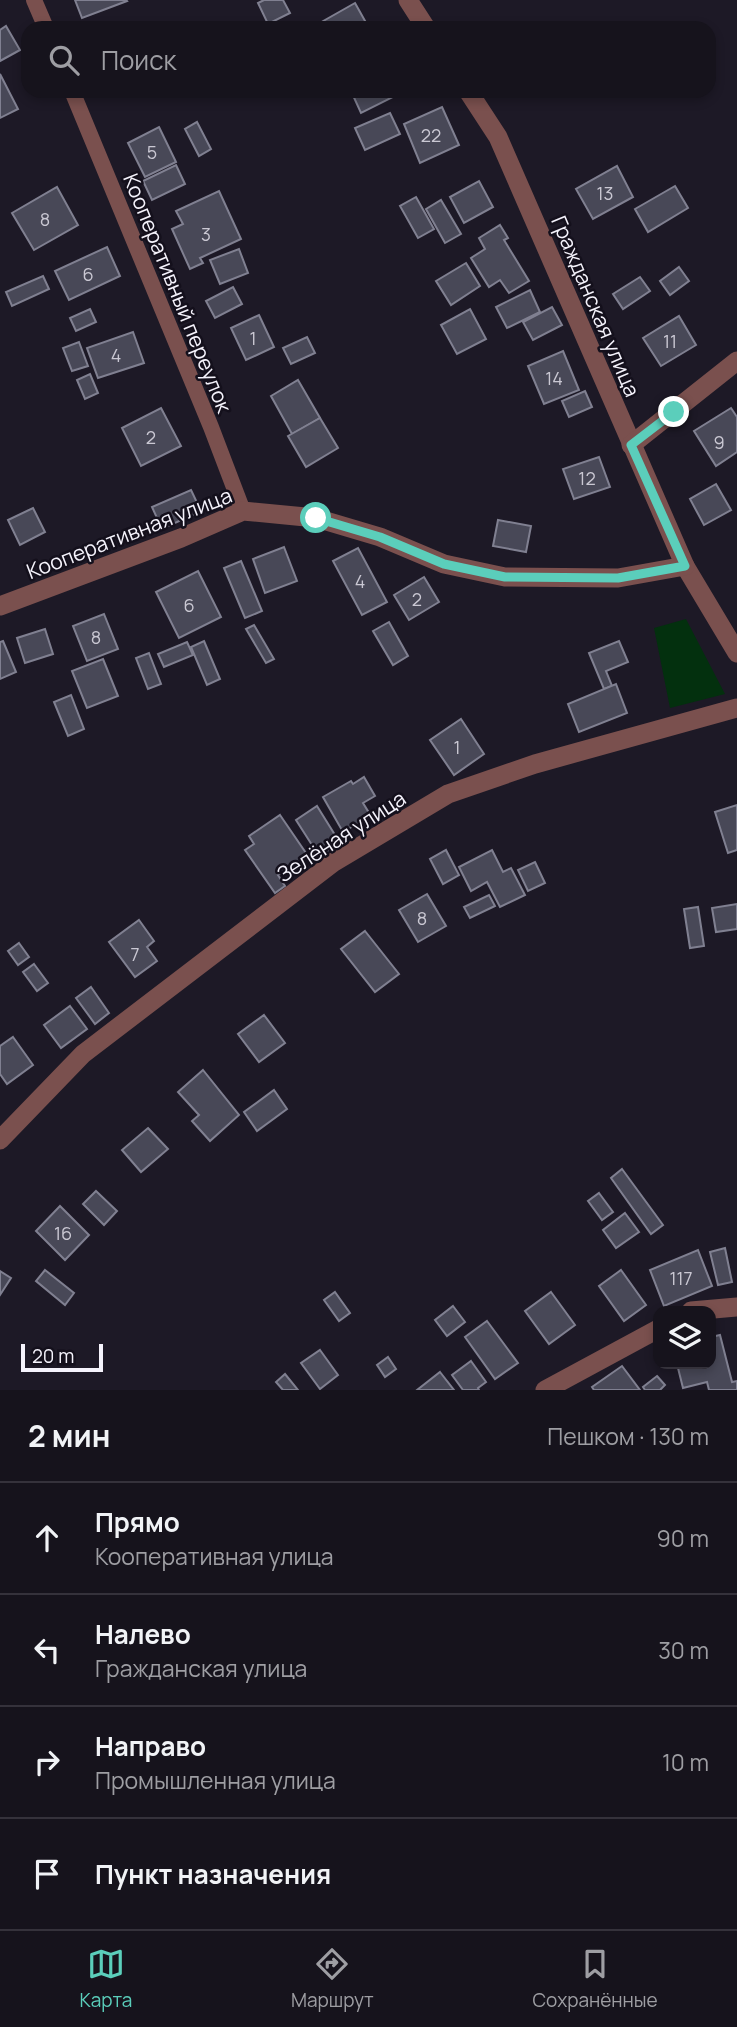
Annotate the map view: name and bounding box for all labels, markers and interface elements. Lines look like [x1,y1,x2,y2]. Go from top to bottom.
search box [21,21,716,98]
icon: search [45,41,83,79]
text: Поиск [101,42,176,78]
house number: 22 [421,123,441,147]
house number: 5 [147,140,157,164]
street label: Кооперативный переулок [117,169,239,417]
house number: 13 [597,181,613,205]
house number: 8 [40,207,50,231]
street label: Гражданская улица [545,211,647,401]
house number: 3 [201,222,211,246]
house number: 6 [82,262,94,286]
house number: 1 [249,326,257,350]
house number: 11 [663,329,677,353]
house number: 4 [111,343,121,367]
house number: 14 [545,366,563,390]
route end [658,396,689,427]
house number: 2 [146,425,156,449]
house number: 9 [713,430,725,454]
house number: 12 [578,466,596,490]
street label: Кооперативная улица [22,481,236,585]
route start [300,502,331,533]
house number: 4 [355,569,365,593]
house number: 2 [412,587,422,611]
house number: 6 [183,593,195,617]
house number: 8 [91,625,101,649]
house number: 1 [453,735,461,759]
street label: Зелёная улица [271,784,411,888]
house number: 8 [417,906,427,930]
house number: 7 [130,942,140,966]
house number: 16 [54,1221,72,1245]
house number: 117 [669,1266,693,1290]
map controls [653,1306,716,1369]
button: layers [653,1306,716,1369]
scale bar [21,1341,103,1373]
text: 20 m [32,1343,74,1369]
text: 2 мин [28,1415,111,1456]
text: Пешком · 130 m [547,1420,709,1452]
text: Прямо [95,1504,180,1540]
icon: ahead [28,1519,66,1557]
text: 90 m [657,1522,709,1554]
text: Кооперативная улица [95,1540,334,1572]
text: Налево [95,1616,191,1652]
icon: left [28,1631,66,1669]
text: 30 m [658,1634,709,1666]
text: Гражданская улица [95,1652,307,1684]
text: Направо [95,1728,206,1764]
icon: right [28,1743,66,1781]
text: 10 m [662,1746,709,1778]
text: Промышленная улица [95,1764,336,1796]
icon: arrive [28,1855,66,1893]
text: Пункт назначения [95,1856,331,1892]
tab: Карта [79,1945,132,2013]
tab: Маршрут [291,1945,374,2013]
tab: Сохранённые [533,1945,658,2013]

